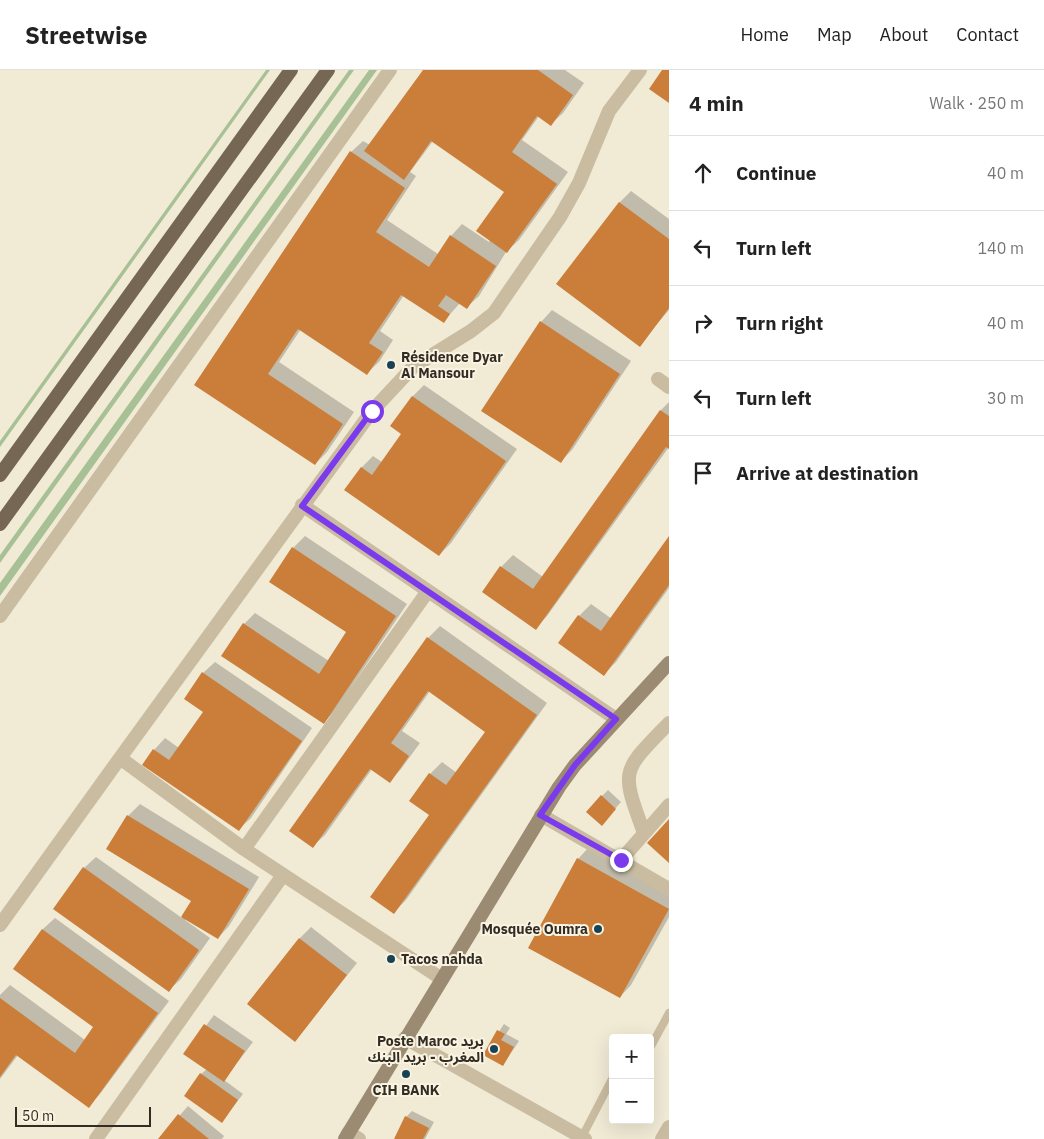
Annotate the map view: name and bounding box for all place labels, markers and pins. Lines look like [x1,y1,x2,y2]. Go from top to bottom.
place label: Résidence Dyar Al Mansour [401,348,503,382]
marker: Résidence Dyar Al Mansour [385,359,397,371]
place label: Mosquée Oumra [481,920,588,938]
marker: Mosquée Oumra [592,923,604,935]
place label: Tacos nahda [401,950,483,968]
marker: Tacos nahda [385,953,397,965]
place label: Poste Maroc بريد المغرب - بريد البنك [368,1032,484,1066]
marker: Poste Maroc بريد المغرب - بريد البنك [488,1043,500,1055]
marker: CIH BANK [400,1068,412,1080]
place label: CIH BANK [372,1081,440,1099]

